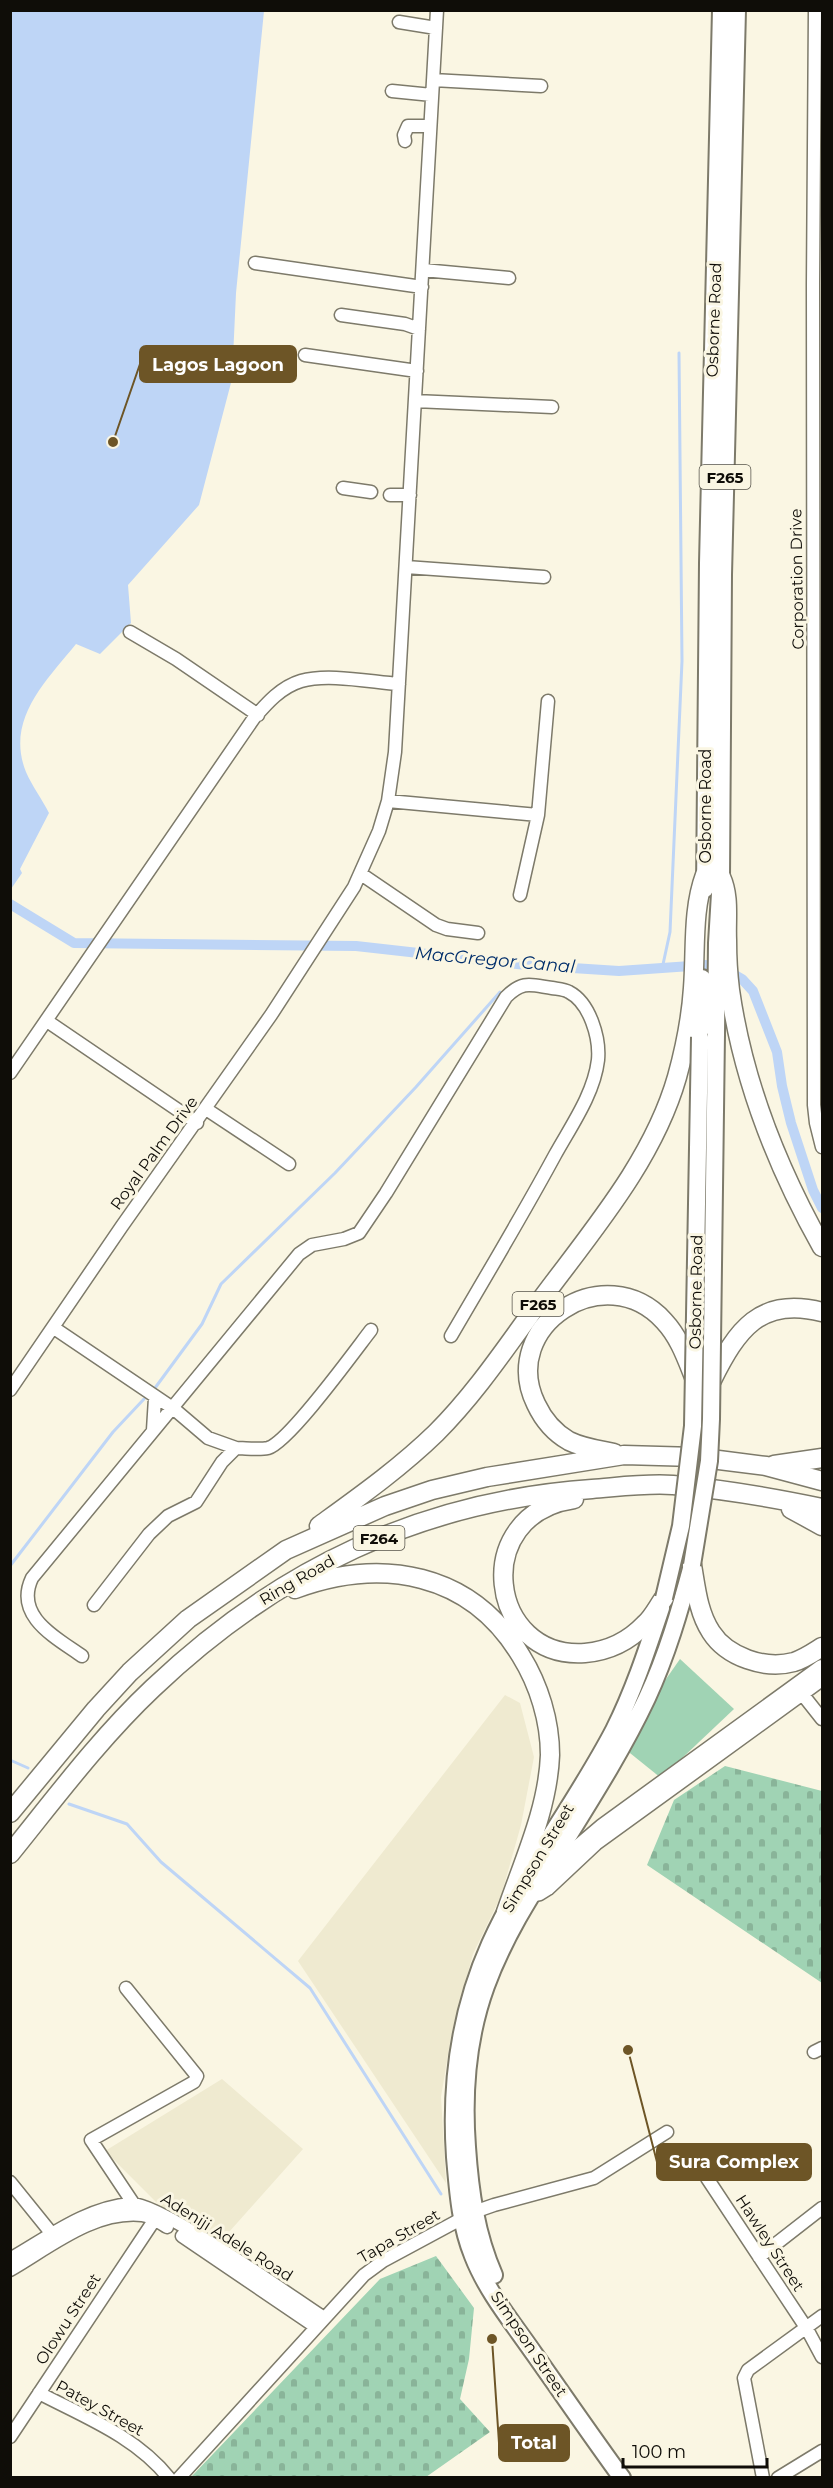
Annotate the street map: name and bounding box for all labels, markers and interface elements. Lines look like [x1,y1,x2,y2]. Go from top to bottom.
street label: Osborne Road [703,262,725,378]
callout: Lagos Lagoon [140,346,296,382]
text: Lagos Lagoon [152,354,284,376]
road number: F265 [700,465,750,489]
street label: Corporation Drive [786,508,808,650]
street label: Osborne Road [696,749,715,863]
water label: MacGregor Canal [414,942,576,978]
street label: Royal Palm Drive [106,1093,202,1213]
street label: Osborne Road [685,1234,707,1350]
road number: F265 [512,1292,564,1316]
road number: F264 [354,1526,404,1550]
street label: Ring Road [256,1551,338,1609]
street label: Simpson Street [498,1800,578,1916]
callout: Sura Complex [657,2144,811,2180]
text: Sura Complex [669,2151,799,2173]
street label: Adeniji Adele Road [158,2189,296,2285]
street label: Hawley Street [732,2191,809,2295]
street label: Tapa Street [355,2205,444,2267]
street label: Olowu Street [31,2269,105,2368]
street label: Simpson Street [487,2288,572,2401]
street label: Patey Street [53,2376,148,2440]
callout: Total [499,2425,569,2461]
scale bar [623,2431,767,2469]
text: Total [511,2432,557,2454]
text: 100 m [632,2441,686,2463]

